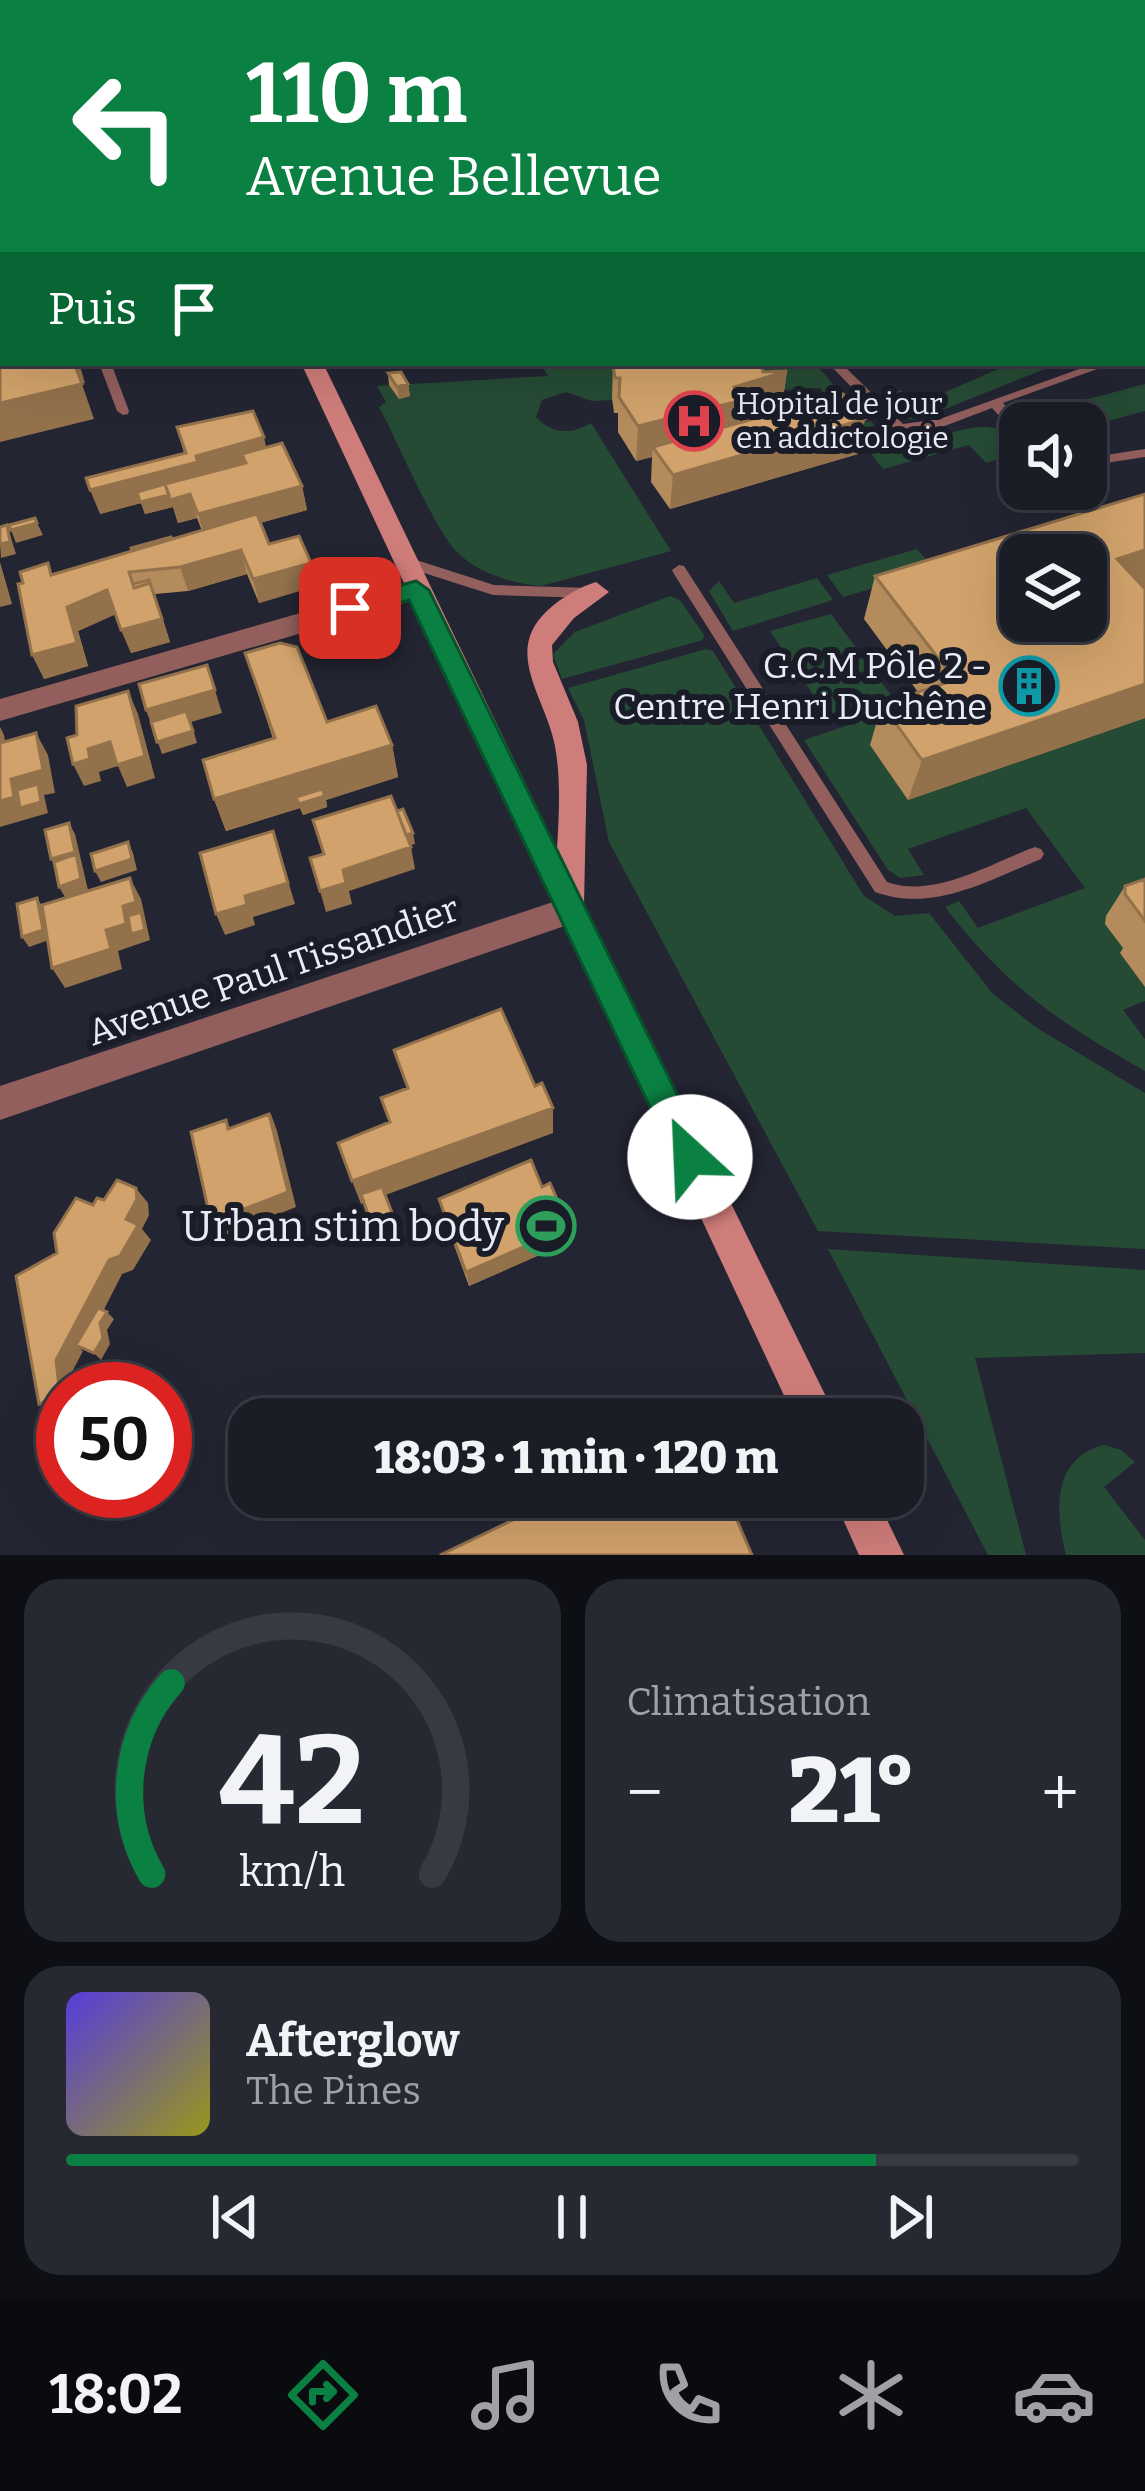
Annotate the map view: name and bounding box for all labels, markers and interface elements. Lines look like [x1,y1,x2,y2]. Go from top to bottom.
text: 110 m [246,43,467,144]
icon: left [48,48,204,204]
text: Avenue Bellevue [246,145,662,209]
icon: arrive [161,276,227,342]
text: Puis [48,282,137,336]
place label: Hopital de jour en addictologie [736,386,949,456]
hospital icon: Hopital de jour en addictologie [663,390,725,452]
map controls [999,402,1107,642]
button: sound [999,402,1107,510]
button: layers [999,534,1107,642]
pin [299,557,401,659]
icon: arrive [317,575,383,641]
place label: G.C.M Pôle 2 - Centre Henri Duchêne [613,644,987,729]
building icon: G.C.M Pôle 2 - Centre Henri Duchêne [998,655,1060,717]
street label: Avenue Paul Tissandier [82,887,465,1055]
position arrow [627,1094,753,1220]
sports icon: Urban stim body [515,1195,577,1257]
place label: Urban stim body [181,1202,505,1252]
speed limit sign: 50 [36,1362,192,1518]
text: 18:03 · 1 min · 120 m [374,1431,778,1485]
text: Climatisation [627,1679,870,1725]
text: 42 [219,1706,365,1856]
text: 21° [788,1738,916,1846]
text: − [627,1753,663,1832]
text: + [1041,1753,1079,1832]
text: km/h [239,1845,345,1896]
text: Afterglow [246,2014,459,2068]
text: The Pines [246,2068,421,2114]
icon: previous [202,2184,268,2250]
icon: pause [539,2184,605,2250]
icon: next [877,2184,943,2250]
icon: directions [281,2353,365,2437]
icon: music [464,2353,548,2437]
icon: phone [646,2353,730,2437]
icon: climate [829,2353,913,2437]
icon: car [1012,2353,1096,2437]
text: 18:02 [49,2363,182,2427]

